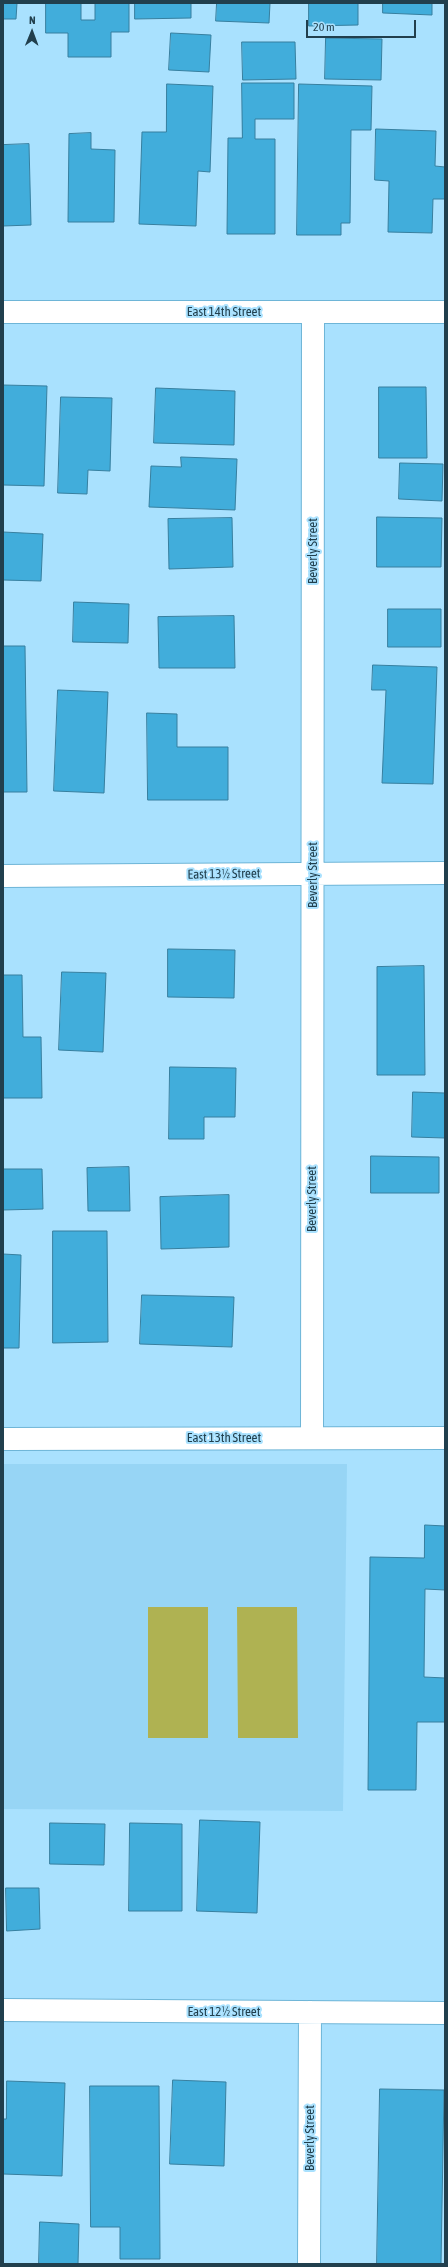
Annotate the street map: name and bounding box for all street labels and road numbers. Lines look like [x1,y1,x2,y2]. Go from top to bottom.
street label: East 14th Street [187,304,261,320]
street label: Beverly Street [305,518,321,584]
street label: Beverly Street [305,842,321,908]
street label: East 13½ Street [187,866,261,882]
street label: Beverly Street [304,1166,320,1232]
street label: East 13th Street [187,1430,261,1446]
street label: East 12½ Street [188,2004,260,2020]
street label: Beverly Street [302,2105,318,2171]

